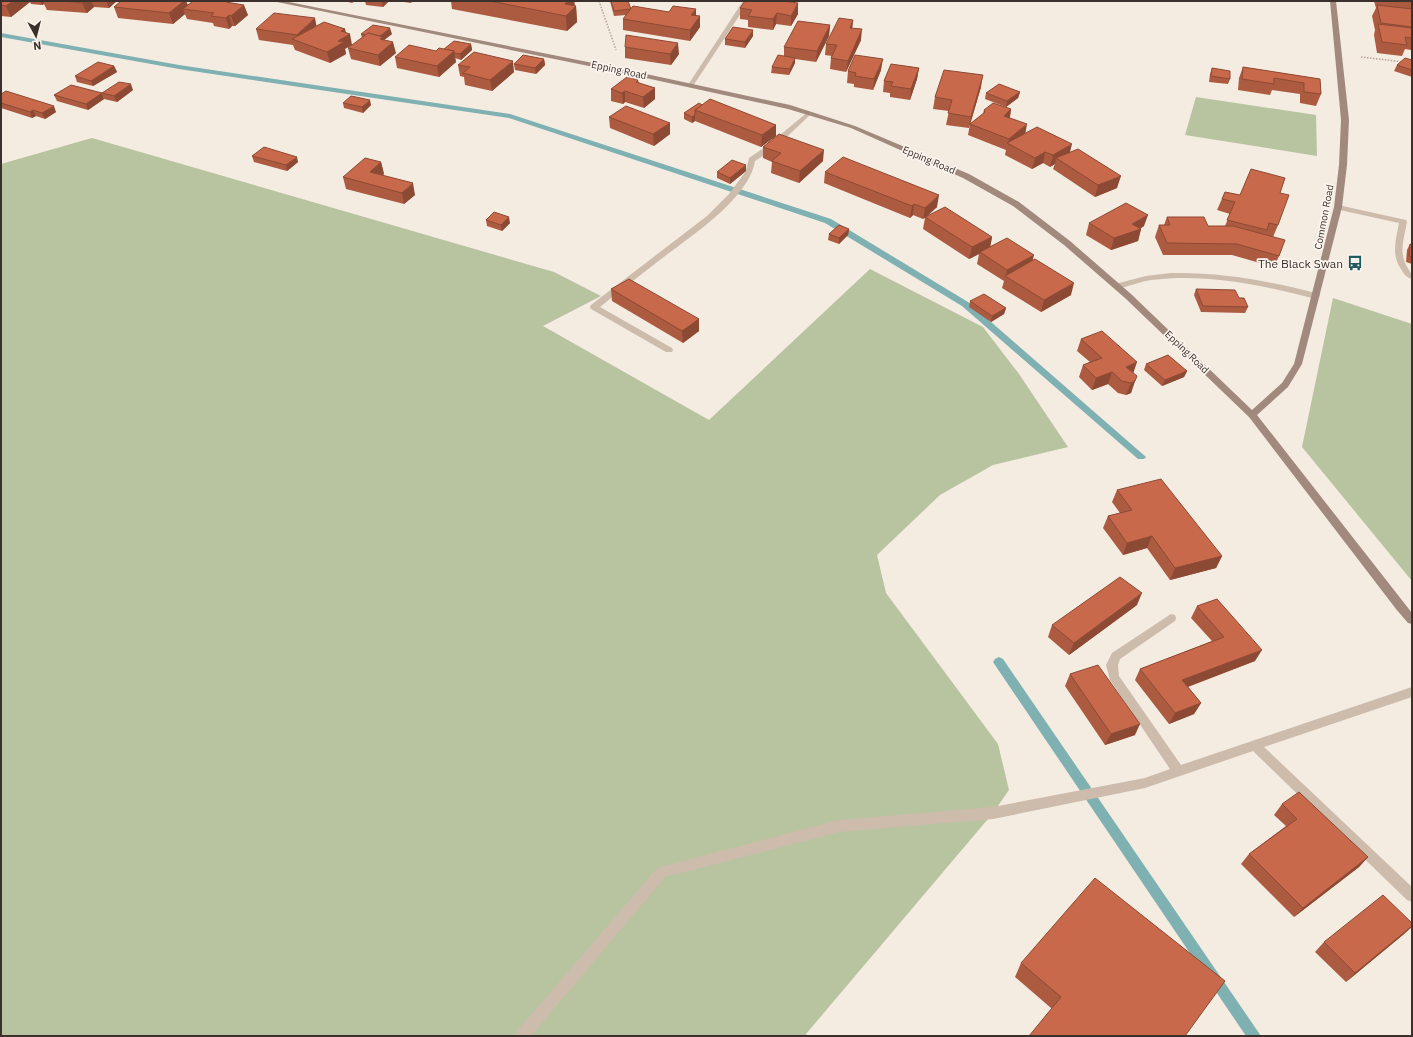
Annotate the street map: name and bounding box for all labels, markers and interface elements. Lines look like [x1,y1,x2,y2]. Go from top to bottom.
north arrow [16,16,56,56]
text: N [32,38,42,53]
street label: Epping Road [590,58,648,82]
street label: Epping Road [901,143,957,177]
street label: Common Road [1311,183,1337,251]
bus stop icon: The Black Swan [1346,254,1364,272]
place label: The Black Swan [1258,256,1343,271]
street label: Epping Road [1162,328,1212,376]

